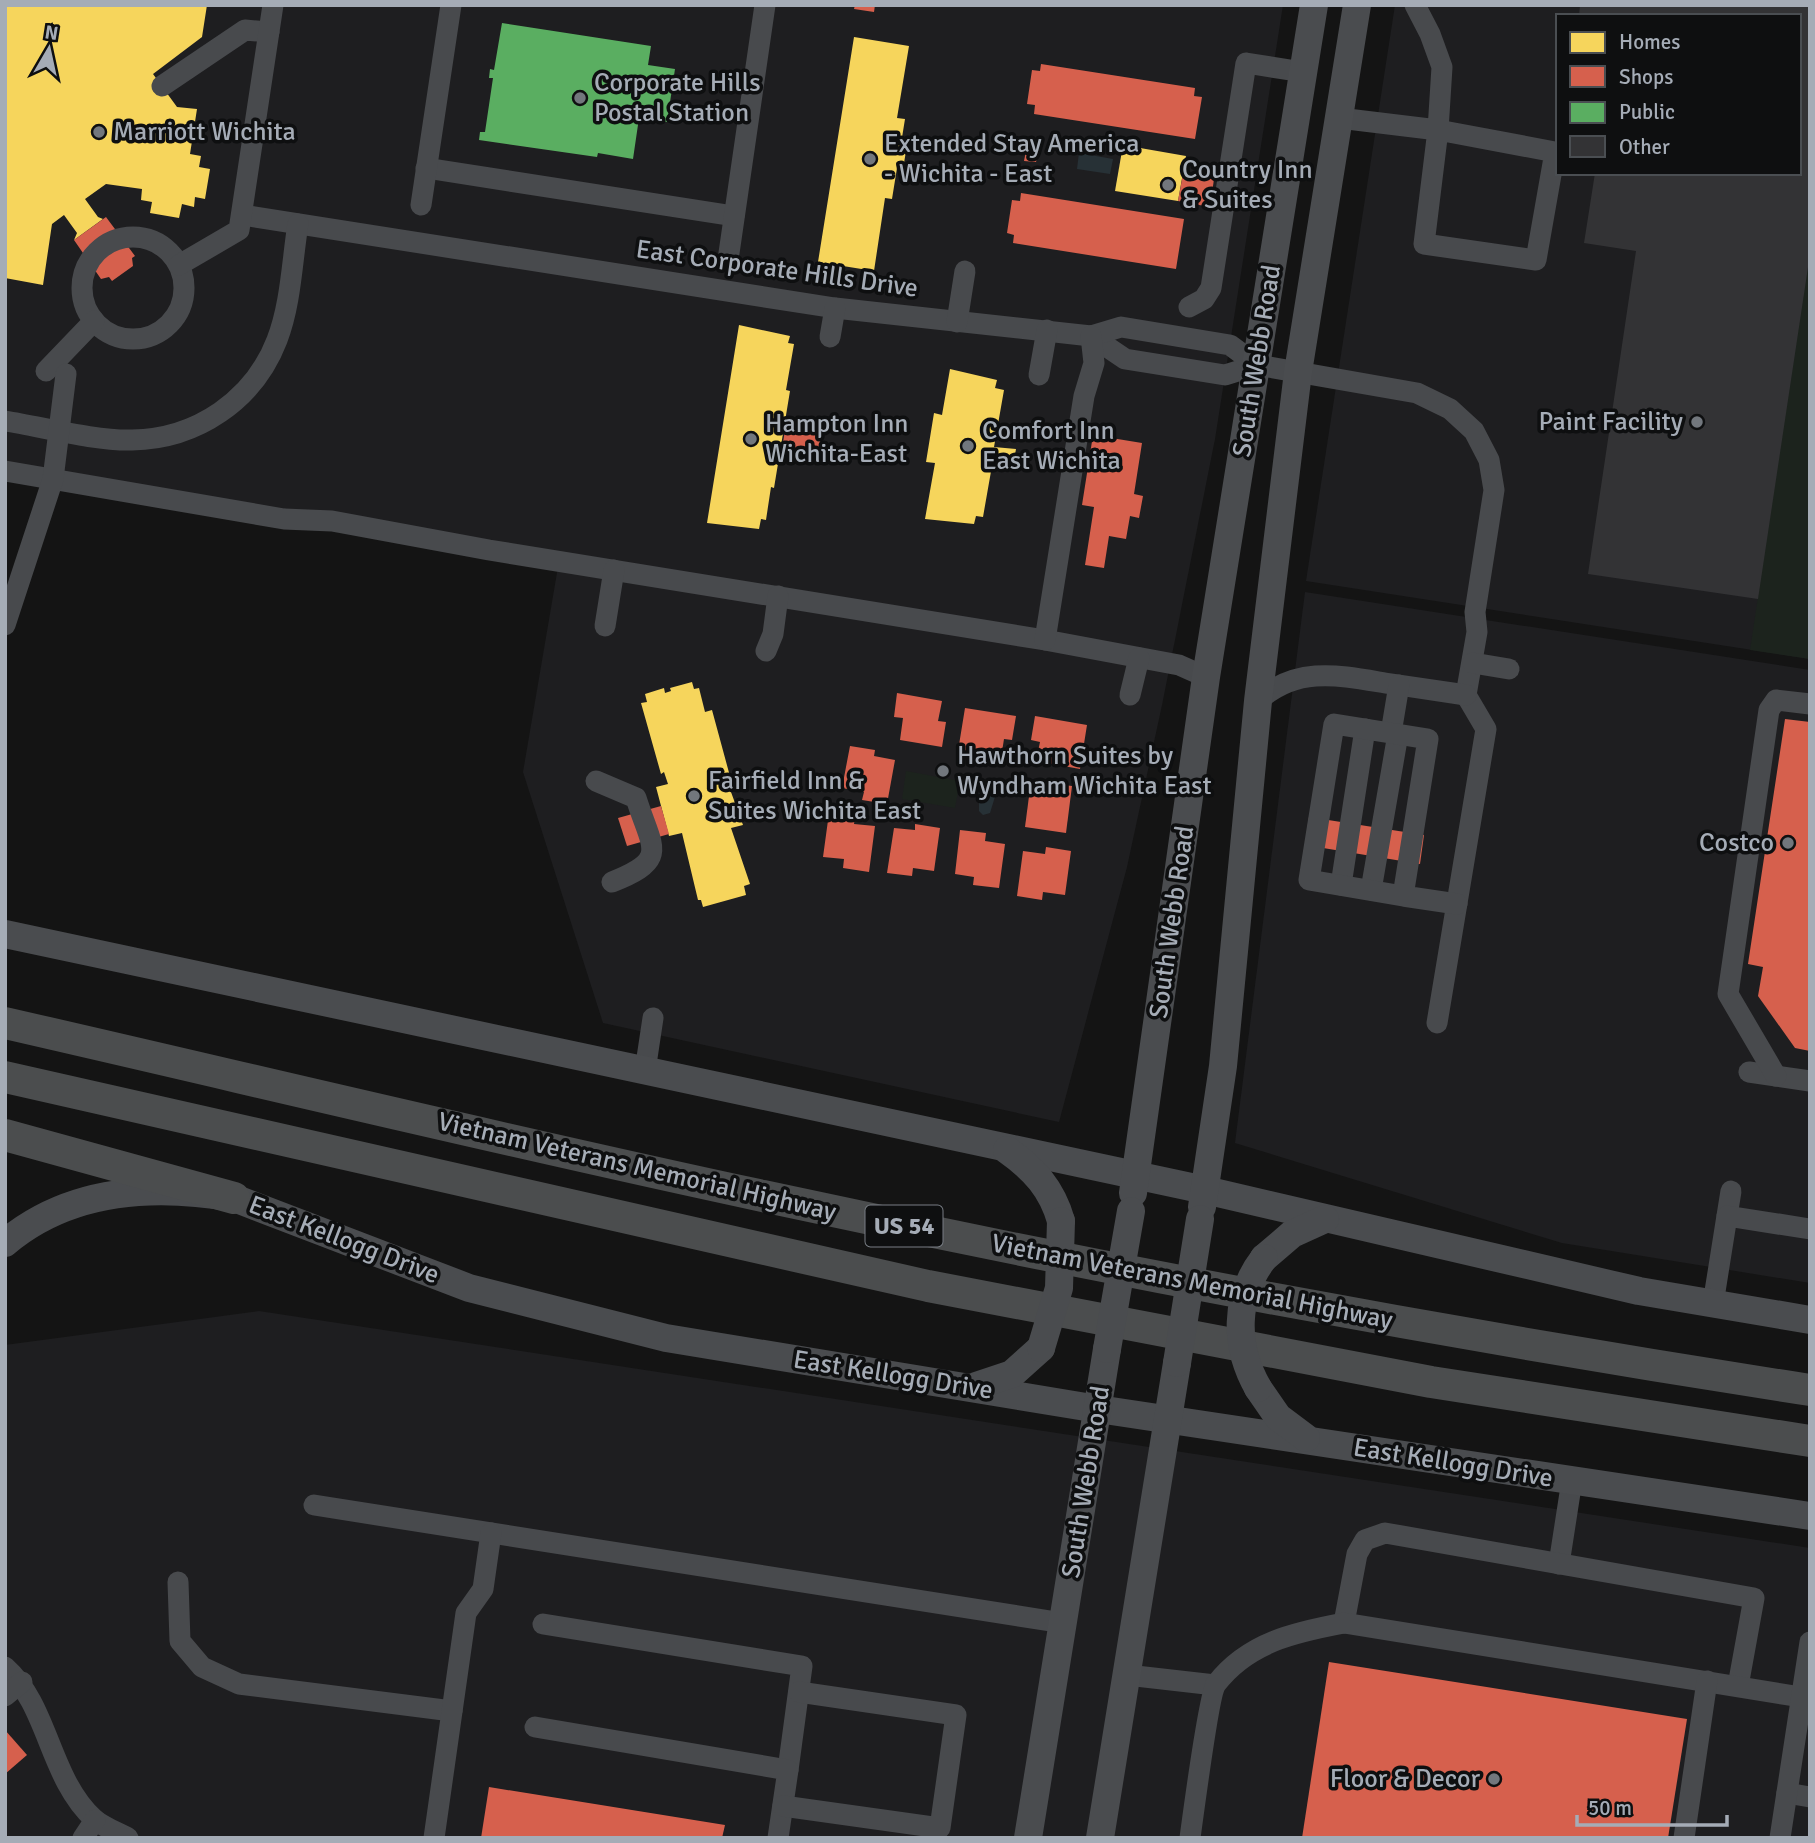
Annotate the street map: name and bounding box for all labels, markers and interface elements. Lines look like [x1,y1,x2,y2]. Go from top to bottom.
north arrow [14,14,84,84]
legend [1556,14,1801,175]
text: N [43,20,60,46]
text: Homes [1619,29,1681,55]
text: Shops [1619,64,1673,90]
place label: Corporate Hills Postal Station [594,67,761,129]
marker: Corporate Hills Postal Station [572,90,588,106]
text: Public [1619,99,1675,125]
place label: Marriott Wichita [113,116,296,148]
marker: Marriott Wichita [91,124,107,140]
place label: Extended Stay America - Wichita - East [884,128,1140,190]
text: Other [1619,134,1670,160]
marker: Extended Stay America - Wichita - East [862,151,878,167]
place label: Country Inn & Suites [1182,154,1313,216]
marker: Country Inn & Suites [1160,177,1176,193]
street label: East Corporate Hills Drive [634,233,920,305]
street label: South Webb Road [1226,263,1288,459]
place label: Paint Facility [1538,406,1683,438]
place label: Hampton Inn Wichita-East [765,408,909,470]
marker: Paint Facility [1689,414,1705,430]
place label: Comfort Inn East Wichita [982,415,1121,477]
marker: Hampton Inn Wichita-East [743,431,759,447]
marker: Comfort Inn East Wichita [960,438,976,454]
place label: Hawthorn Suites by Wyndham Wichita East [957,740,1212,802]
marker: Hawthorn Suites by Wyndham Wichita East [935,763,951,779]
place label: Fairfield Inn & Suites Wichita East [708,765,921,827]
marker: Fairfield Inn & Suites Wichita East [686,788,702,804]
street label: South Webb Road [1143,824,1201,1020]
place label: Costco [1699,827,1774,859]
marker: Costco [1780,835,1796,851]
street label: Vietnam Veterans Memorial Highway [435,1106,839,1228]
street label: East Kellogg Drive [244,1189,444,1291]
road number: US 54 [866,1206,942,1246]
street label: Vietnam Veterans Memorial Highway [989,1227,1395,1337]
street label: East Kellogg Drive [791,1343,995,1407]
street label: South Webb Road [1055,1384,1117,1580]
street label: East Kellogg Drive [1351,1431,1555,1495]
place label: Floor & Decor [1330,1763,1480,1795]
marker: Floor & Decor [1486,1771,1502,1787]
scale bar [1577,1784,1728,1828]
text: 50 m [1588,1795,1632,1821]

